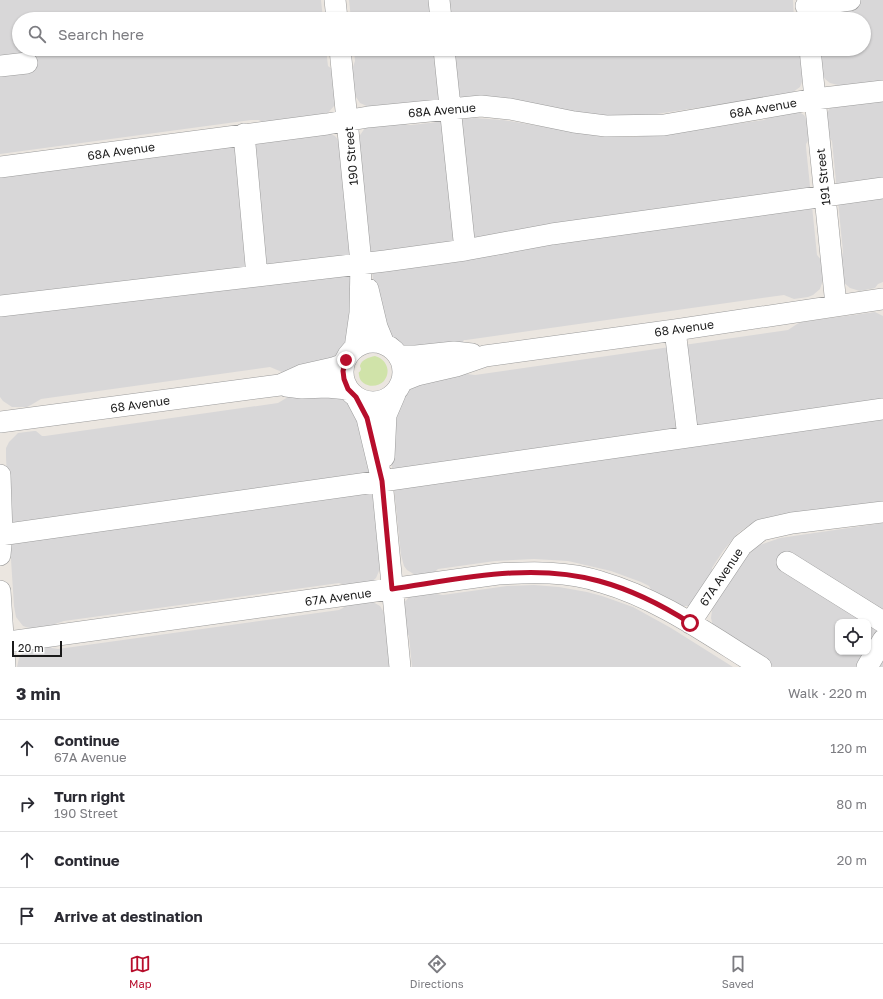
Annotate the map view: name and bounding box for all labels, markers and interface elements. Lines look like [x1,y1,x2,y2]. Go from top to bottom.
search box [12,12,871,56]
icon: search [26,23,48,45]
text: Search here [58,25,144,43]
street label: 68A Avenue [728,95,798,121]
street label: 68A Avenue [407,100,477,120]
street label: 190 Street [341,126,361,186]
street label: 68A Avenue [86,139,156,163]
street label: 191 Street [813,147,833,206]
street label: 68 Avenue [653,316,715,340]
route end [337,351,355,369]
street label: 68 Avenue [109,392,171,416]
street label: 67A Avenue [696,545,746,609]
street label: 67A Avenue [304,585,372,609]
route start [681,614,699,632]
map controls [835,619,871,655]
button: locate [835,619,871,655]
scale bar [12,639,62,658]
text: 20 m [18,641,44,654]
text: 3 min [16,683,60,704]
text: Walk · 220 m [788,685,867,701]
text: Continue [54,731,120,749]
icon: ahead [16,737,38,759]
text: 120 m [830,740,867,756]
text: 67A Avenue [54,749,127,765]
text: Turn right [54,787,125,805]
icon: right [16,793,38,815]
text: 80 m [836,796,867,812]
text: 190 Street [54,805,118,821]
icon: ahead [16,849,38,871]
text: Continue [54,851,120,869]
text: 20 m [837,852,867,868]
icon: arrive [16,905,38,927]
text: Arrive at destination [54,907,203,925]
tab: Map [129,953,152,990]
tab: Directions [410,953,464,990]
tab: Saved [722,953,754,990]

